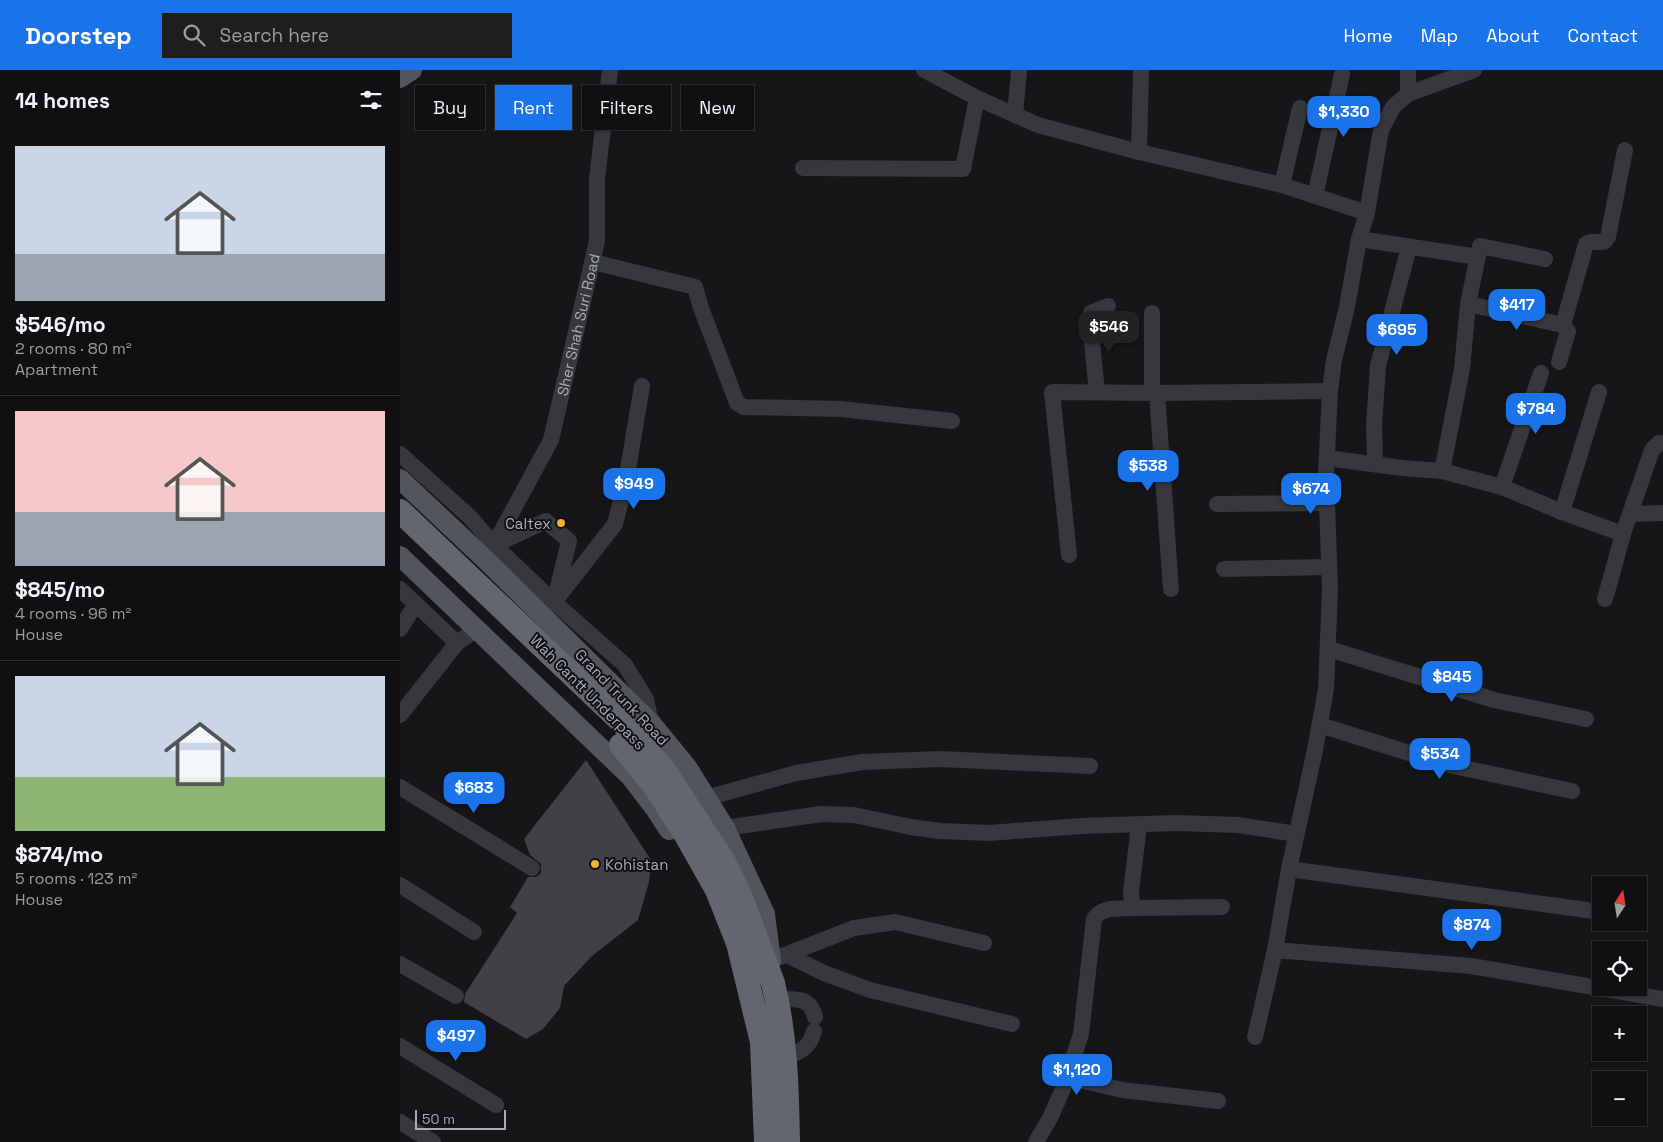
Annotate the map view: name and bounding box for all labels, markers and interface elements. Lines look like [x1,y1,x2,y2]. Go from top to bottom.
search box [162,13,512,58]
text: Doorstep [25,20,132,51]
icon: search [180,21,208,49]
text: Search here [220,23,329,48]
text: Home [1344,24,1393,47]
text: Map [1421,24,1458,47]
text: About [1486,24,1540,47]
text: Contact [1568,24,1638,47]
chip: Buy [415,85,485,130]
chip: Rent [495,85,572,130]
chip: Filters [582,85,671,130]
chip: New [681,85,754,130]
icon: filters [357,86,385,114]
text: 14 homes [15,87,110,114]
pin: $1,330 [1303,96,1385,138]
text: $1,330 [1318,101,1370,122]
icon: home [155,178,245,268]
street label: Sher Shah Suri Road [552,252,603,397]
pin: $417 [1487,288,1547,331]
text: $417 [1499,294,1535,315]
pin: $546 [1079,310,1139,353]
text: $546/mo [15,311,106,338]
pin: $695 [1367,314,1427,356]
text: $546 [1089,316,1129,337]
text: $695 [1377,319,1417,340]
text: 2 rooms · 80 m² [15,338,132,359]
text: Apartment [15,359,98,380]
pin: $784 [1506,392,1566,435]
text: $784 [1517,398,1555,419]
icon: home [155,444,245,534]
pin: $538 [1118,450,1178,492]
text: $538 [1129,455,1167,476]
pin: $949 [604,468,664,510]
pin: $674 [1281,472,1341,515]
text: $949 [614,473,654,494]
text: $674 [1292,478,1330,499]
place label: Caltex [505,514,551,533]
marker: Caltex [555,517,567,529]
text: $845/mo [15,576,105,603]
text: 4 rooms · 96 m² [15,603,131,624]
text: House [15,624,63,645]
street label: Wah Cantt Underpass [526,630,650,754]
street label: Grand Trunk Road [571,645,673,749]
pin: $845 [1422,660,1482,703]
text: $845 [1432,666,1472,687]
icon: home [155,709,245,799]
pin: $534 [1410,738,1470,780]
text: $534 [1420,743,1460,764]
pin: $683 [444,772,504,814]
text: $683 [455,777,493,798]
text: $874/mo [15,841,103,868]
place label: Kohistan [605,855,668,874]
marker: Kohistan [589,858,601,870]
text: 5 rooms · 123 m² [15,868,137,889]
north arrow [1592,876,1648,931]
map controls [1592,876,1647,1126]
text: House [15,889,63,910]
pin: $874 [1442,908,1502,951]
text: $874 [1453,914,1491,935]
button: locate [1592,941,1647,996]
button: + [1592,1006,1647,1061]
pin: $497 [426,1020,486,1062]
text: $497 [437,1025,475,1046]
pin: $1,120 [1036,1054,1118,1096]
text: $1,120 [1053,1059,1101,1080]
button: − [1592,1071,1647,1126]
scale bar [415,1107,506,1130]
text: 50 m [422,1110,455,1128]

